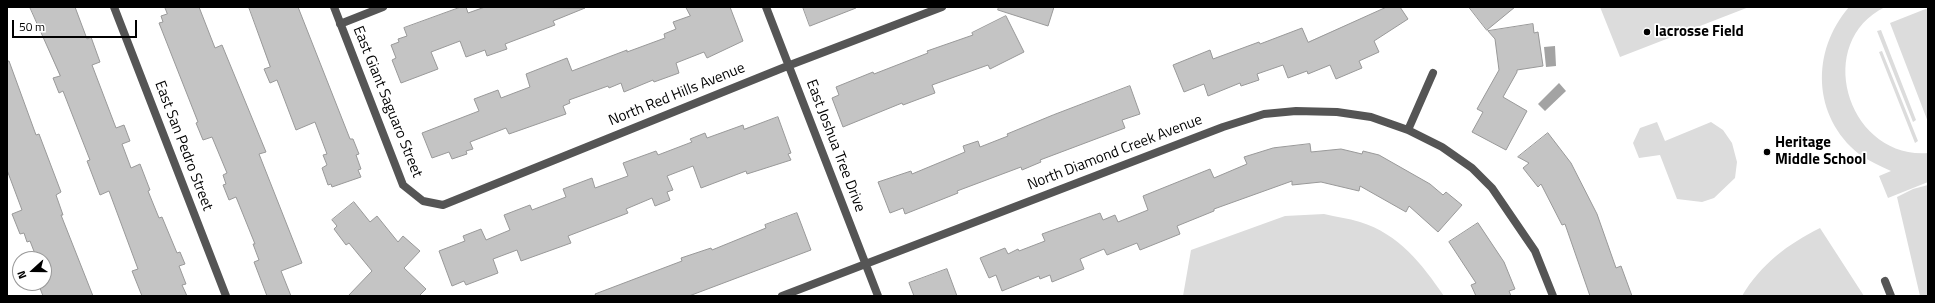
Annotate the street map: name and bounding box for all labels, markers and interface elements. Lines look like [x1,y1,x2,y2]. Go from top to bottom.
scale bar [14,12,139,38]
text: 50 m [19,17,45,36]
place label: lacrosse Field [1655,23,1744,41]
street label: East Giant Saguaro Street [348,24,426,180]
marker: lacrosse Field [1642,27,1652,37]
street label: North Red Hills Avenue [606,59,748,131]
street label: East Joshua Tree Drive [801,77,869,215]
street label: East San Pedro Street [150,79,216,213]
street label: North Diamond Creek Avenue [1025,111,1205,195]
place label: Heritage Middle School [1775,134,1866,169]
marker: Heritage Middle School [1762,147,1772,157]
north arrow [12,251,52,291]
text: N [13,269,31,281]

